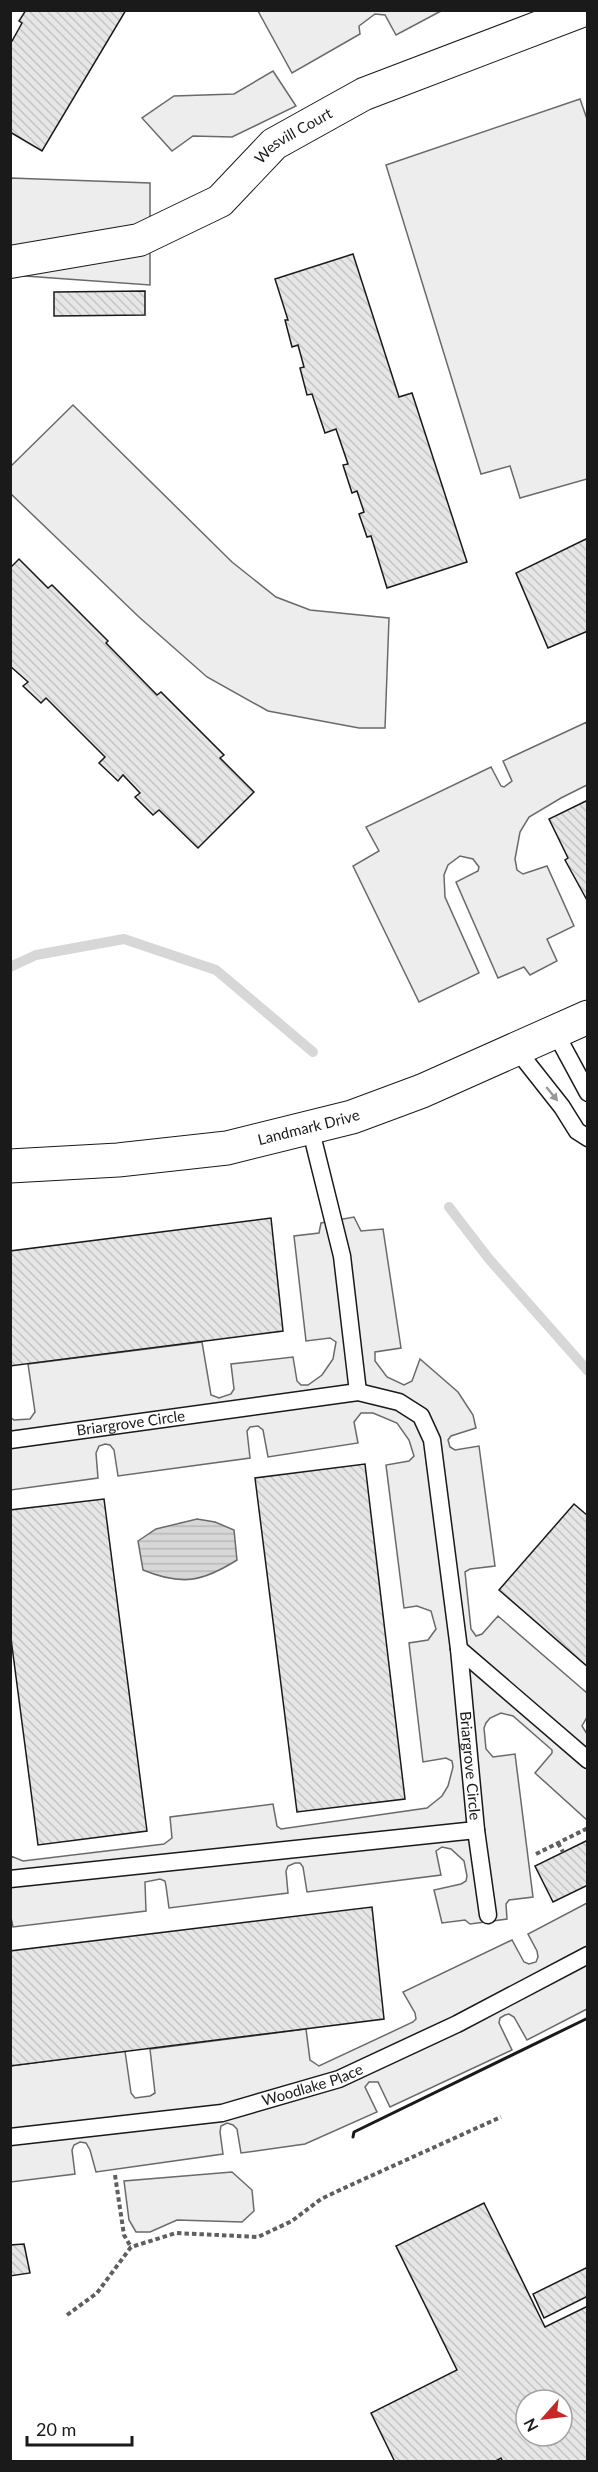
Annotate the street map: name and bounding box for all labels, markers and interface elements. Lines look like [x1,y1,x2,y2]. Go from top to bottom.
street label: Wesvill Court [250,103,335,167]
one-way arrow [546,1086,559,1102]
street label: Landmark Drive [256,1105,362,1148]
street label: Briargrove Circle [75,1406,186,1439]
street label: Briargrove Circle [457,1710,485,1821]
street label: Woodlake Place [260,2059,365,2109]
north arrow [514,2388,574,2448]
scale bar [27,2409,132,2447]
text: N [519,2415,542,2435]
text: 20 m [36,2418,76,2440]

